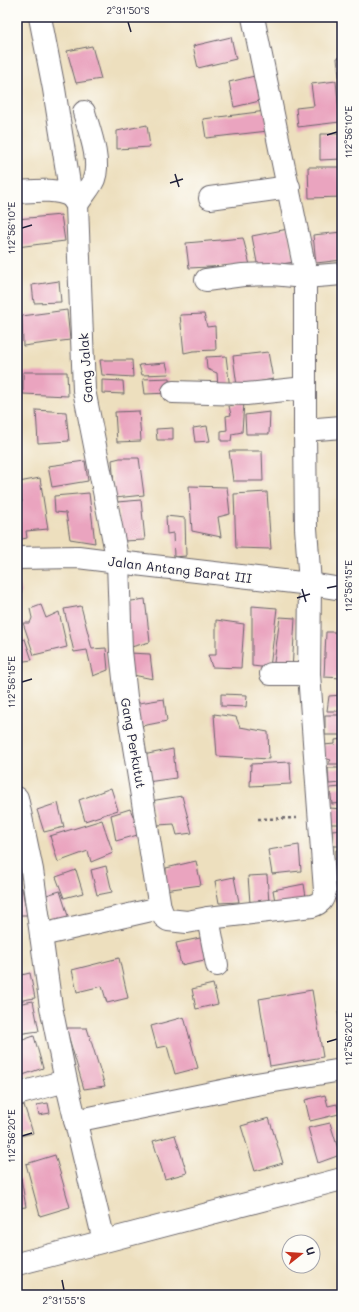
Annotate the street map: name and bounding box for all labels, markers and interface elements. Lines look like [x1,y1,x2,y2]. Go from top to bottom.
text: 2°31'50"S [106,3,150,17]
text: 112°56'10"E [341,106,355,158]
text: 112°56'10"E [4,202,18,254]
street label: Gang Jalak [74,332,96,404]
street label: Jalan Antang Barat III [107,552,253,586]
text: 112°56'15"E [341,560,355,612]
text: 112°56'15"E [4,656,18,708]
street label: Gang Perkutut [118,696,150,790]
text: 112°56'20"E [341,1012,355,1066]
text: 112°56'20"E [4,1109,18,1163]
north arrow [281,1234,321,1274]
text: U [303,1245,319,1257]
text: 2°31'55"S [43,1293,86,1307]

